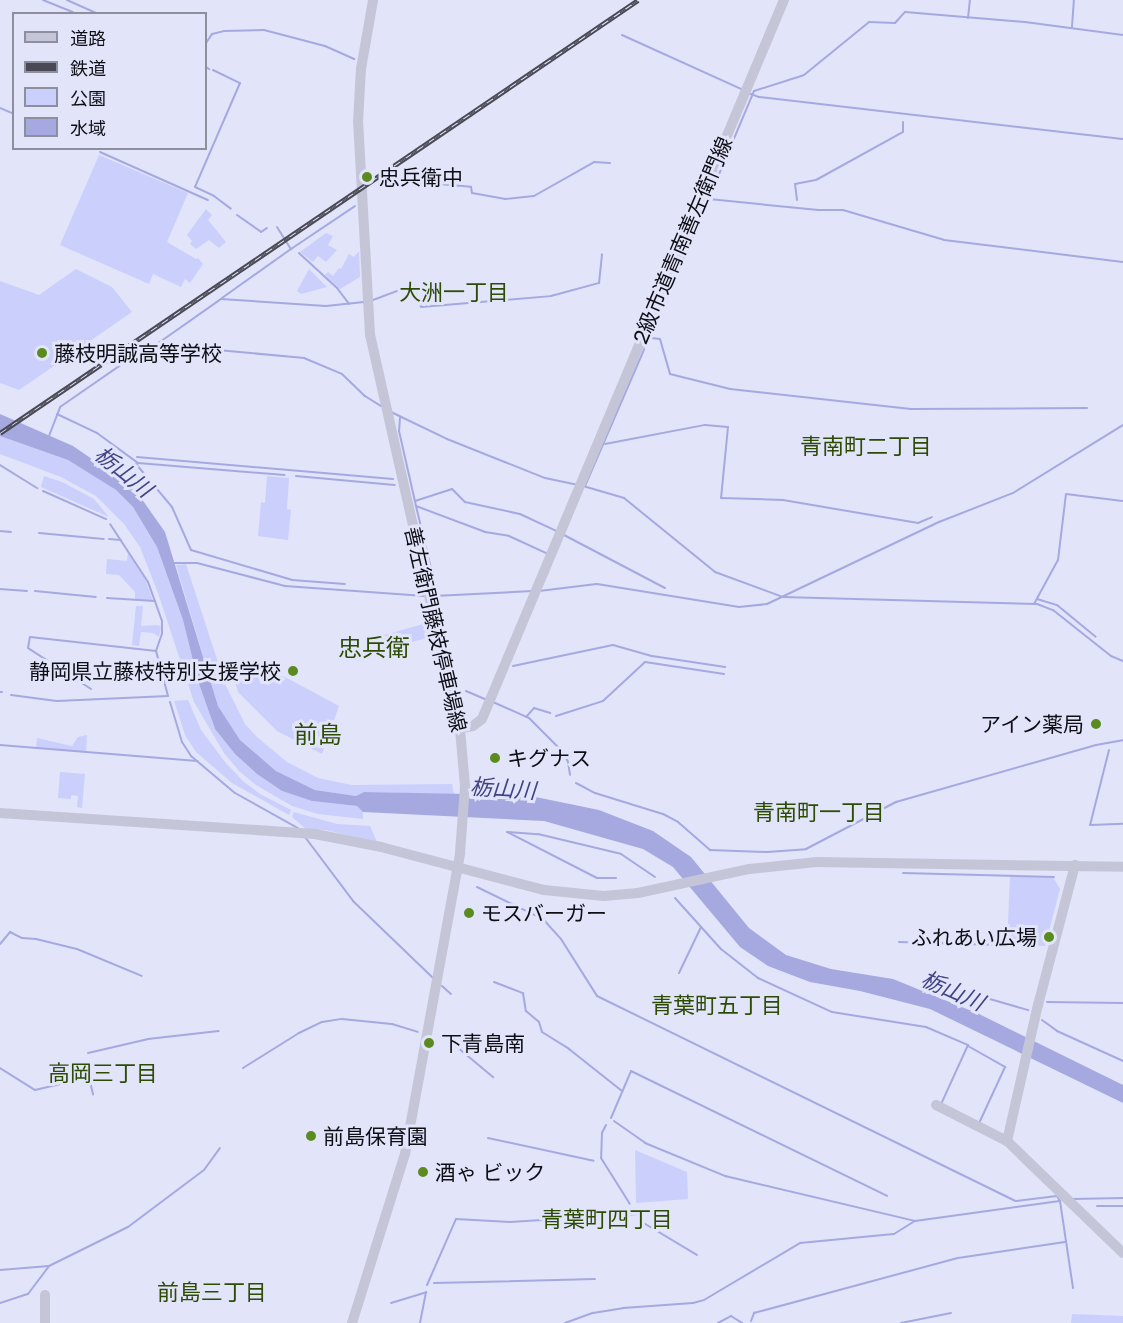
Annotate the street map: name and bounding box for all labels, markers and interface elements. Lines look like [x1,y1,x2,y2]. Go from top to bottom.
legend [12,12,207,150]
text: 道路 [70,27,106,49]
text: 鉄道 [70,57,106,79]
text: 公園 [70,87,106,109]
text: 水域 [70,117,106,139]
street label: 2級市道青南善左衛門線 [627,133,737,347]
place label: 忠兵衛中 [379,164,463,190]
marker: 忠兵衛中 [360,170,374,184]
district label: 大洲一丁目 [399,279,509,305]
place label: 藤枝明誠高等学校 [54,340,222,366]
marker: 藤枝明誠高等学校 [35,346,49,360]
district label: 青南町二丁目 [800,433,932,459]
water label: 栃山川 [90,440,158,502]
street label: 善左衛門藤枝停車場線 [400,524,472,734]
district label: 忠兵衛 [338,633,410,661]
place label: 静岡県立藤枝特別支援学校 [29,658,281,684]
marker: 静岡県立藤枝特別支援学校 [286,664,300,678]
place label: アイン薬局 [979,711,1084,737]
marker: アイン薬局 [1089,717,1103,731]
district label: 前島 [294,720,342,748]
place label: キグナス [507,745,591,771]
marker: キグナス [488,751,502,765]
water label: 栃山川 [469,773,537,803]
district label: 青南町一丁目 [753,799,885,825]
place label: モスバーガー [481,900,607,926]
marker: モスバーガー [462,906,476,920]
place label: ふれあい広場 [911,924,1037,950]
marker: ふれあい広場 [1042,930,1056,944]
water label: 栃山川 [917,965,989,1015]
district label: 青葉町五丁目 [651,992,783,1018]
place label: 下青島南 [441,1030,525,1056]
marker: 下青島南 [422,1036,436,1050]
district label: 高岡三丁目 [48,1060,158,1086]
place label: 前島保育園 [323,1123,428,1149]
marker: 前島保育園 [304,1129,318,1143]
place label: 酒ゃ ビック [435,1159,545,1185]
marker: 酒ゃ ビック [416,1165,430,1179]
district label: 青葉町四丁目 [541,1206,673,1232]
district label: 前島三丁目 [157,1279,267,1305]

